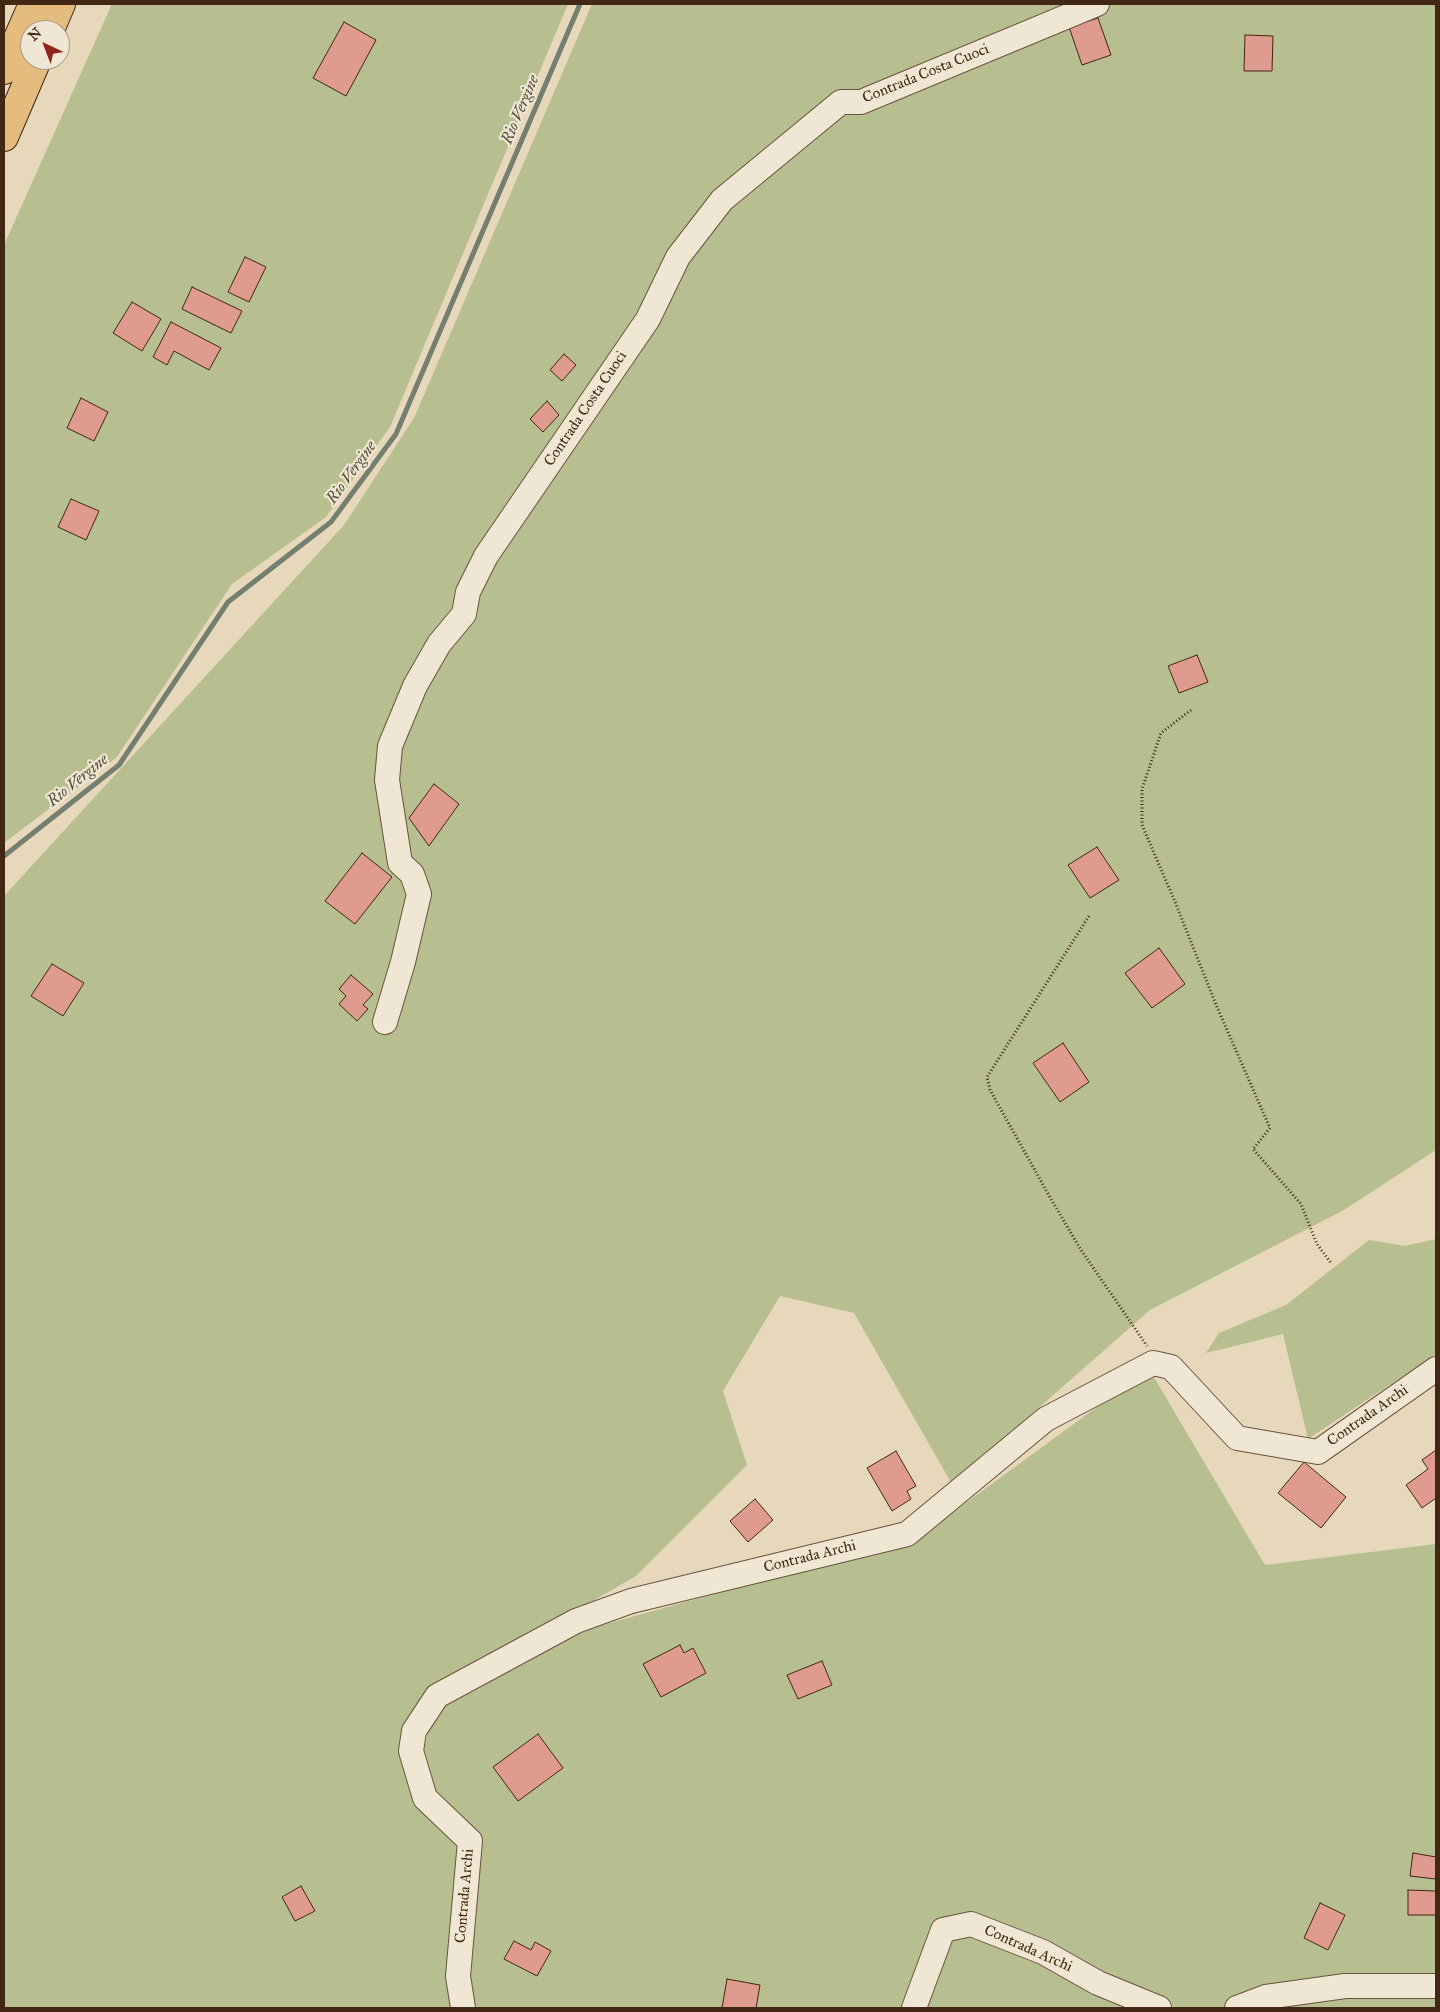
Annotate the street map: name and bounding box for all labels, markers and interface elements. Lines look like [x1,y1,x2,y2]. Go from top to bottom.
north arrow [20,20,70,70]
text: N [25,24,45,45]
street label: Contrada Costa Cuoci [860,40,992,108]
water label: Rio Vergine [498,73,544,147]
street label: Contrada Costa Cuoci [541,348,631,470]
water label: Rio Vergine [323,438,381,508]
water label: Rio Vergine [44,751,112,811]
street label: Contrada Archi [1324,1381,1412,1451]
street label: Contrada Archi [762,1537,858,1577]
street label: Contrada Archi [452,1848,478,1944]
street label: Contrada Archi [981,1922,1075,1976]

